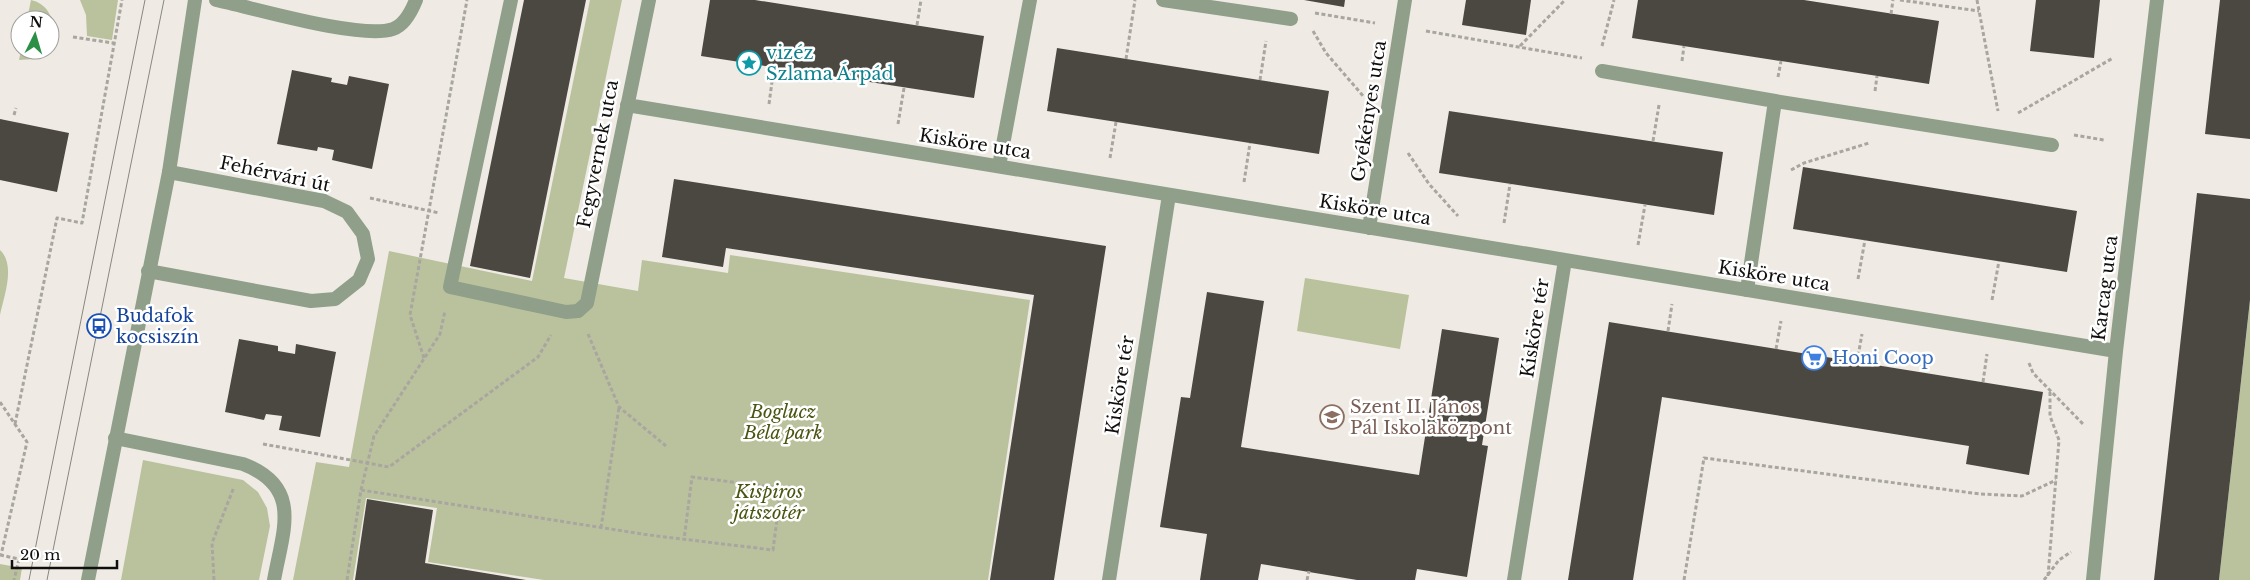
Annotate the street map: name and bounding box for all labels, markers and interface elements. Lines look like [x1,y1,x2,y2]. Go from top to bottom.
north arrow [10,10,60,60]
text: N [29,13,43,32]
street label: Gyékényes utca [1347,39,1391,183]
place label: vizéz Szlama Árpád [766,42,894,85]
place icon: vizéz Szlama Árpád [736,50,762,76]
street label: Fegyvernek utca [573,78,623,230]
street label: Kisköre utca [918,124,1032,164]
street label: Fehérvári út [218,152,332,196]
street label: Kisköre utca [1318,190,1432,230]
street label: Karcag utca [2088,234,2122,342]
street label: Kisköre utca [1717,256,1831,296]
street label: Kisköre tér [1516,276,1554,379]
place label: Budafok kocsiszín [116,305,199,348]
bus stop icon: Budafok kocsiszín [86,313,112,339]
street label: Kisköre tér [1101,333,1139,436]
supermarket icon: Honi Coop [1801,345,1827,371]
place label: Honi Coop [1832,347,1934,369]
place label: Szent II. János Pál Iskolaközpont [1350,396,1512,439]
park label: Boglucz Béla park [743,401,822,444]
school or university icon: Szent II. János Pál Iskolaközpont [1319,404,1345,430]
park label: Kispiros játszótér [730,481,805,524]
scale bar [12,538,118,570]
text: 20 m [20,545,60,564]

